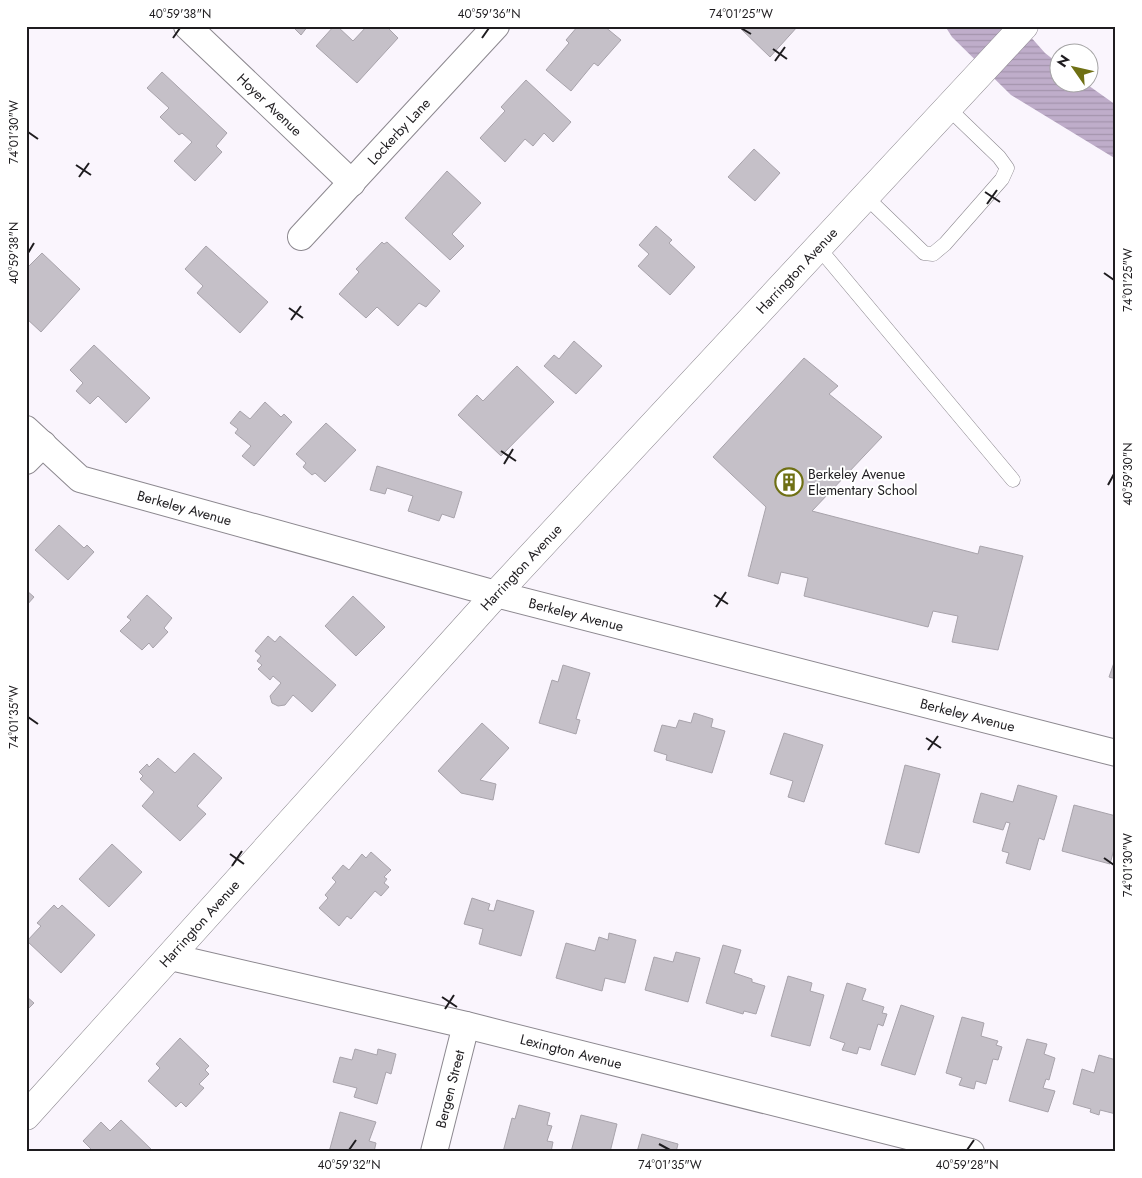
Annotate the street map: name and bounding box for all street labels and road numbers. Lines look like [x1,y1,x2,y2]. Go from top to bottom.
street label: Hoyer Avenue [233,69,307,141]
street label: Lockerby Lane [363,93,435,169]
street label: Harrington Avenue [751,223,842,318]
street label: Berkeley Avenue [135,485,234,530]
street label: Harrington Avenue [476,520,566,615]
street label: Berkeley Avenue [527,593,626,636]
street label: Berkeley Avenue [918,693,1017,737]
street label: Harrington Avenue [155,875,244,972]
street label: Lexington Avenue [518,1029,624,1074]
street label: Bergen Street [430,1047,469,1130]

